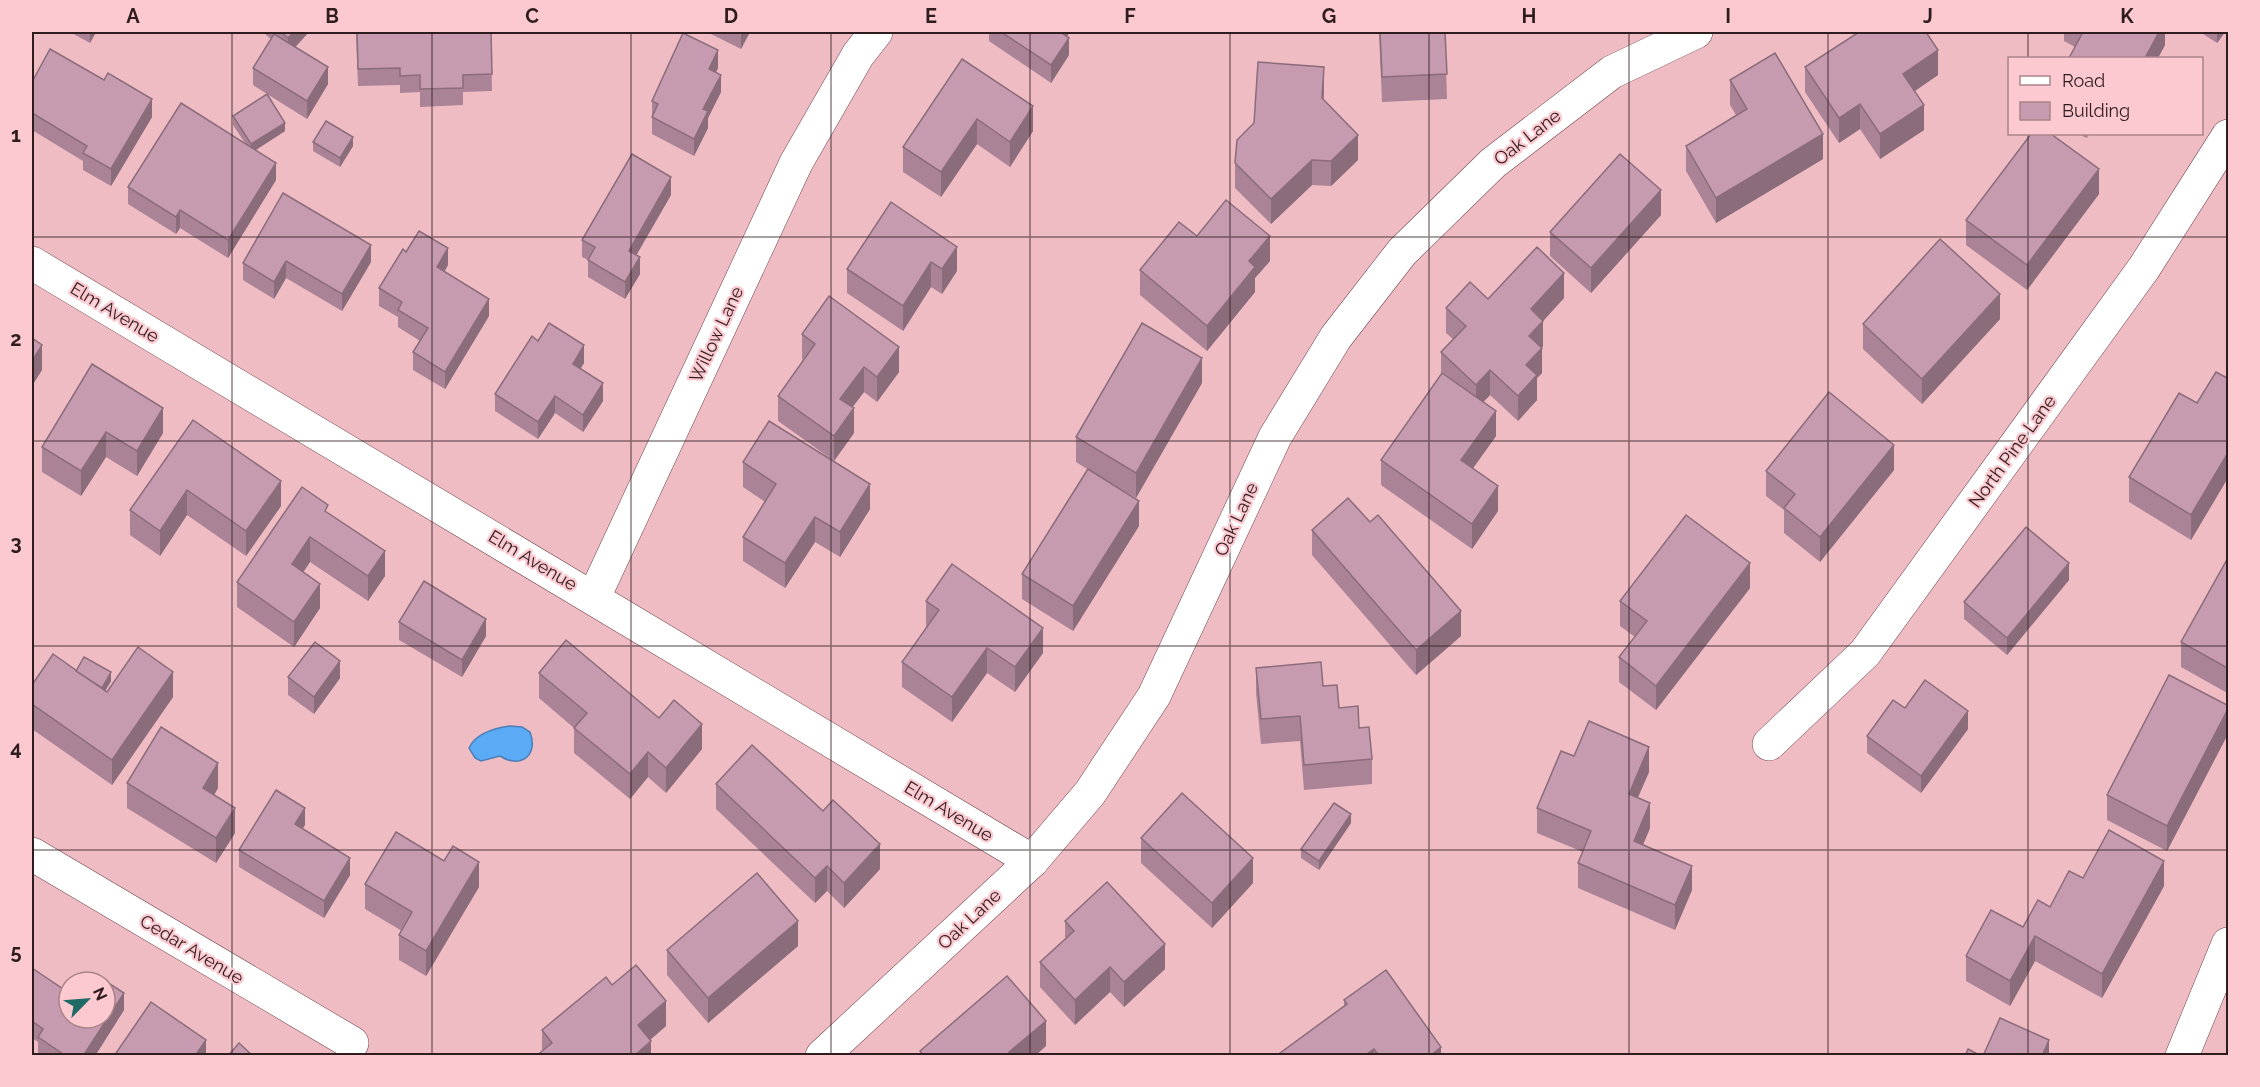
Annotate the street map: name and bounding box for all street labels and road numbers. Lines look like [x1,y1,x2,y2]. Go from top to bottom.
street label: Oak Lane [1490,104,1565,170]
street label: Elm Avenue [67,277,163,347]
street label: Willow Lane [685,282,747,385]
street label: North Pine Lane [1964,390,2060,511]
street label: Oak Lane [1210,478,1262,559]
street label: Elm Avenue [485,525,581,595]
street label: Elm Avenue [901,776,997,846]
street label: Oak Lane [933,884,1005,954]
street label: Cedar Avenue [136,910,248,988]

